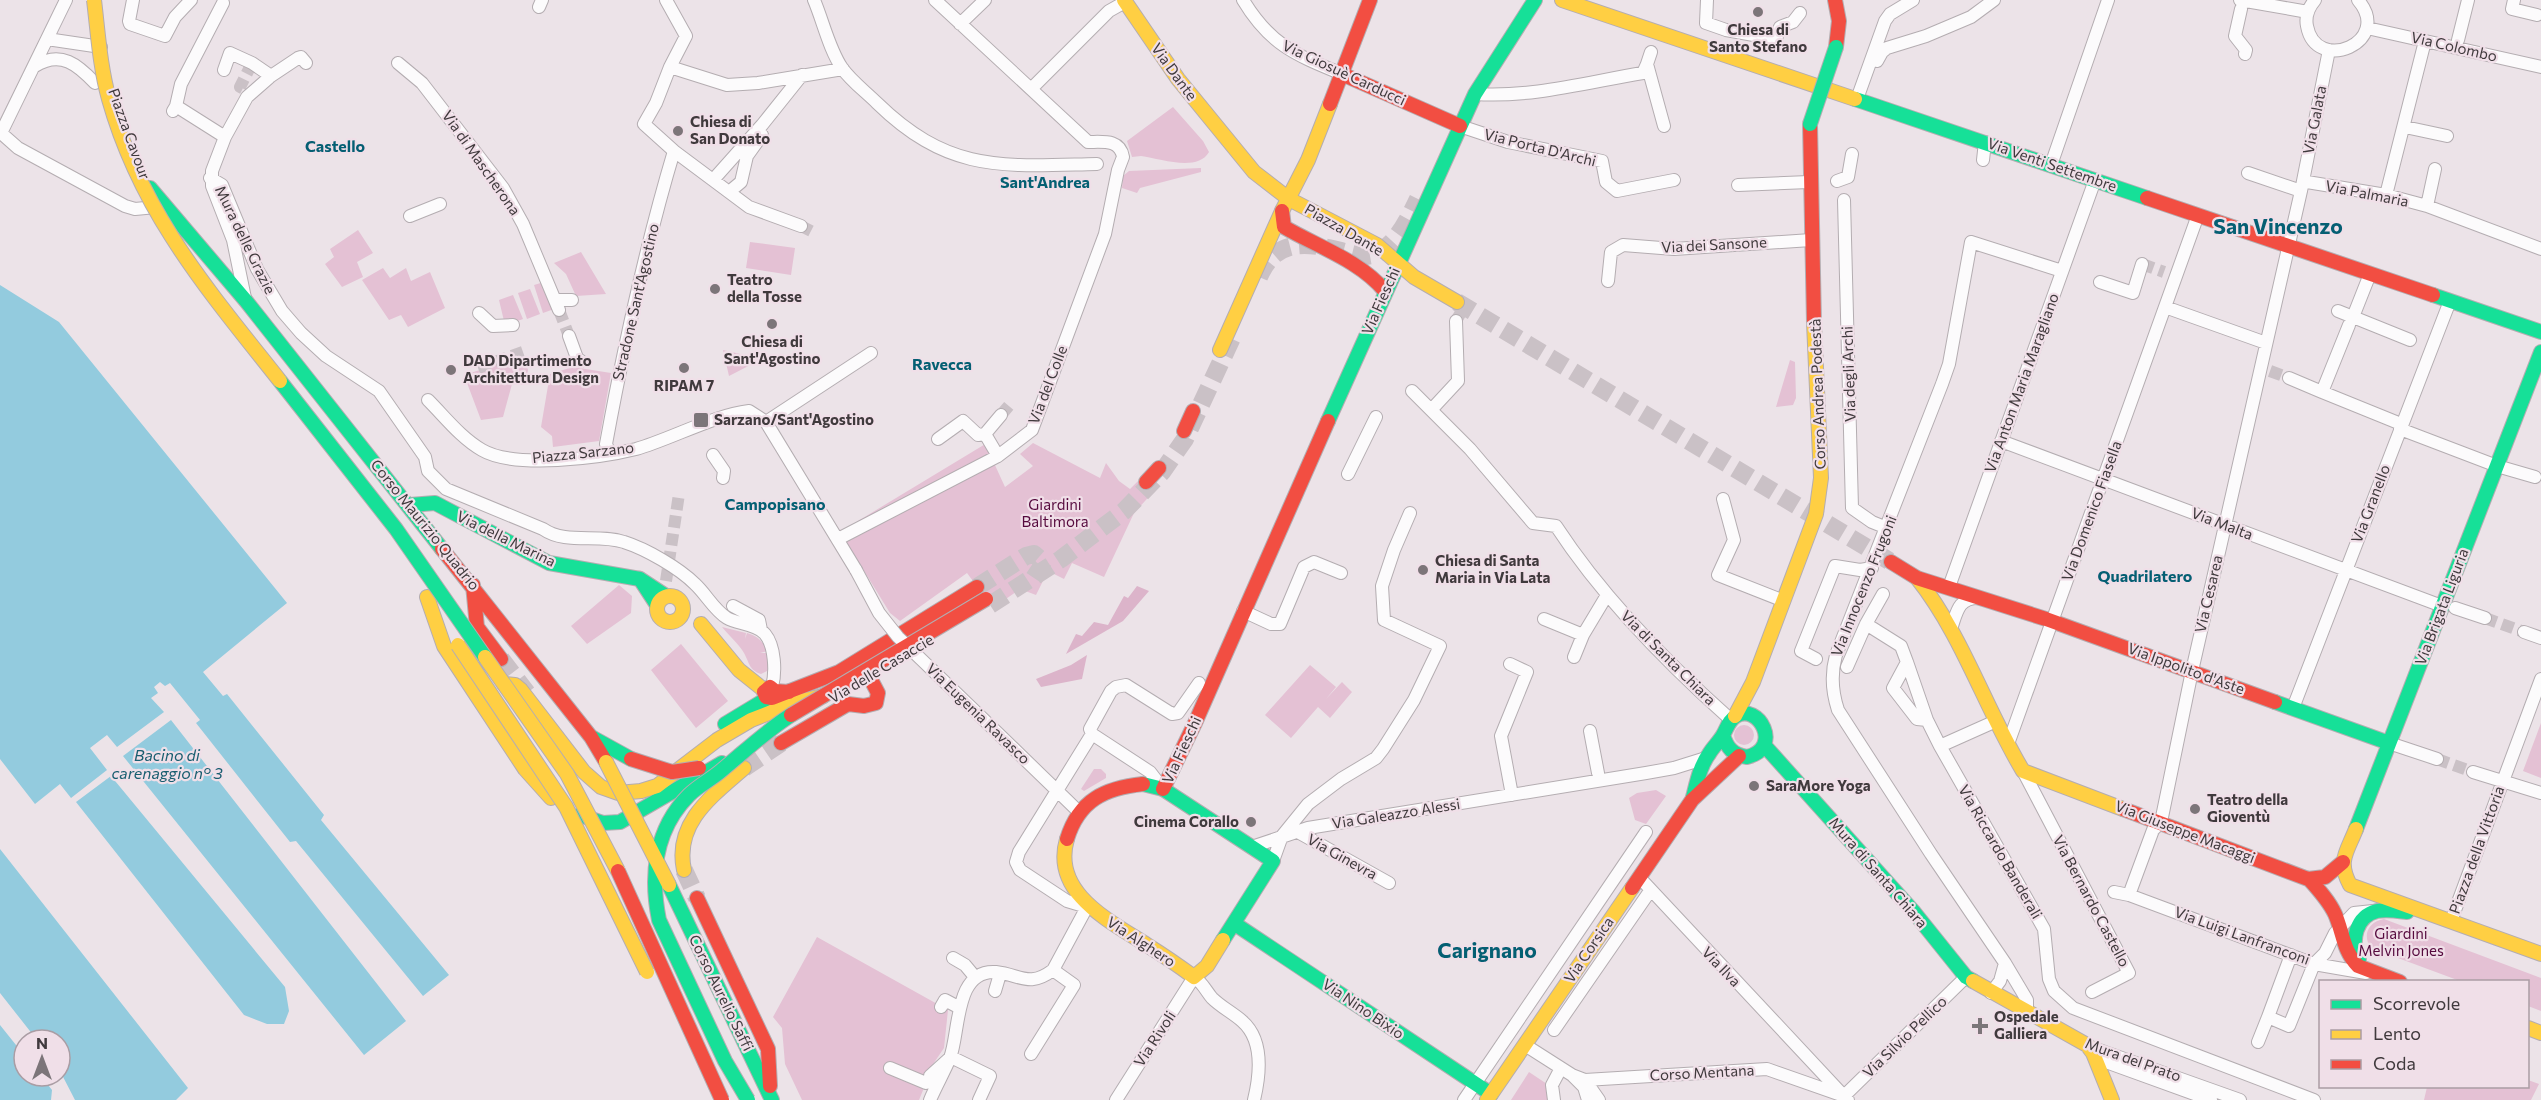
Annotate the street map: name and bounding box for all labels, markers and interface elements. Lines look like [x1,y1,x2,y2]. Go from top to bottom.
marker: Chiesa di Santo Stefano [1751,5,1765,19]
place label: Chiesa di Santo Stefano [1709,20,1807,55]
street label: Via Colombo [2409,27,2499,65]
street label: Via Giosuè Carducci [1280,36,1409,109]
street label: Via Dante [1148,39,1202,104]
street label: Via Galata [2299,84,2329,156]
street label: Piazza Cavour [105,86,155,182]
street label: Via di Mascherona [439,106,525,218]
place label: Chiesa di San Donato [690,112,770,147]
marker: Chiesa di San Donato [671,124,685,138]
street label: Via Porta D'Archi [1482,124,1598,170]
street label: Via Venti Settembre [1985,133,2120,195]
district label: Castello [305,136,365,155]
district label: Sant'Andrea [1000,172,1090,191]
street label: Via Palmaria [2324,176,2410,210]
street label: Mura delle Grazie [212,183,280,297]
street label: Piazza Dante [1302,199,1387,259]
district label: San Vincenzo [2213,213,2343,238]
street label: Stradone Sant'Agostino [608,222,662,382]
street label: Via dei Sansone [1661,232,1767,256]
street label: Via Fieschi [1357,264,1403,337]
place label: Teatro della Tosse [727,270,802,305]
marker: Teatro della Tosse [708,282,722,296]
street label: Via Anton Maria Maragliano [1980,290,2062,475]
marker: Chiesa di Sant'Agostino [765,317,779,331]
street label: Corso Andrea Podestà [1805,318,1829,470]
street label: Via degli Archi [1837,326,1859,422]
place label: Chiesa di Sant'Agostino [724,332,820,367]
street label: Via del Colle [1024,343,1070,427]
place label: DAD Dipartimento Architettura Design [463,351,599,386]
district label: Ravecca [912,354,972,373]
marker: RIPAM 7 [677,361,691,375]
marker: DAD Dipartimento Architettura Design [444,363,458,377]
place label: RIPAM 7 [654,376,714,394]
place label: Sarzano/Sant'Agostino [714,410,874,428]
marker: Sarzano/Sant'Agostino [692,411,710,429]
street label: Piazza Sarzano [531,438,635,466]
street label: Via Domenico Fiasella [2057,438,2125,583]
street label: Corso Maurizio Quadrio [367,455,484,593]
street label: Via Granello [2347,462,2393,545]
district label: Campopisano [725,494,826,513]
park label: Giardini Baltimora [1021,495,1089,530]
street label: Via Malta [2189,503,2256,543]
street label: Via della Marina [454,506,559,570]
street label: Via Innocenzo Frugoni [1827,512,1900,659]
street label: Via Brigata Liguria [2410,546,2472,668]
place label: Chiesa di Santa Maria in Via Lata [1435,551,1551,586]
street label: Via Cesarea [2190,553,2226,634]
marker: Chiesa di Santa Maria in Via Lata [1416,563,1430,577]
district label: Quadrilatero [2098,566,2193,585]
street label: Via di Santa Chiara [1618,606,1720,708]
street label: Via delle Casaccie [825,630,936,707]
street label: Via Ippolito d'Aste [2125,639,2247,698]
street label: Via Eugenia Ravasco [923,659,1034,768]
street label: Via Fieschi [1158,713,1204,786]
water label: Bacino di carenaggio n° 3 [111,745,223,782]
place label: SaraMore Yoga [1766,776,1871,794]
marker: SaraMore Yoga [1747,779,1761,793]
street label: Via Riccardo Banderali [1955,781,2047,922]
street label: Piazza della Vittoria [2445,783,2508,916]
place label: Teatro della Gioventù [2207,790,2288,825]
street label: Via Galeazzo Alessi [1330,794,1461,832]
street label: Via Giuseppe Macaggi [2113,796,2258,866]
marker: Teatro della Gioventù [2188,802,2202,816]
place label: Cinema Corallo [1134,812,1239,830]
street label: Mura di Santa Chiara [1826,813,1932,931]
marker: Cinema Corallo [1244,815,1258,829]
street label: Via Ginevra [1304,829,1381,883]
street label: Via Bernardo Castello [2050,832,2134,969]
street label: Via Luigi Lanfranconi [2172,902,2312,968]
street label: Via Alghero [1104,912,1179,970]
street label: Via Corsica [1560,913,1617,986]
park label: Giardini Melvin Jones [2358,924,2444,959]
street label: Corso Aurelio Saffi [686,931,758,1054]
district label: Carignano [1437,937,1537,962]
street label: Via Ilva [1698,943,1745,990]
street label: Via Nino Bixio [1319,974,1408,1042]
legend [2319,980,2529,1088]
street label: Via Silvio Pellico [1859,992,1950,1081]
text: Scorrevole [2373,992,2460,1014]
street label: Via Rivoli [1129,1007,1179,1070]
place label: Ospedale Galliera [1994,1007,2059,1042]
marker: Ospedale Galliera [1971,1017,1989,1035]
text: Lento [2373,1022,2421,1044]
north arrow [12,1028,72,1088]
text: N [36,1033,48,1052]
street label: Mura del Prato [2083,1033,2184,1085]
text: Coda [2373,1052,2416,1074]
street label: Corso Mentana [1649,1060,1755,1084]

